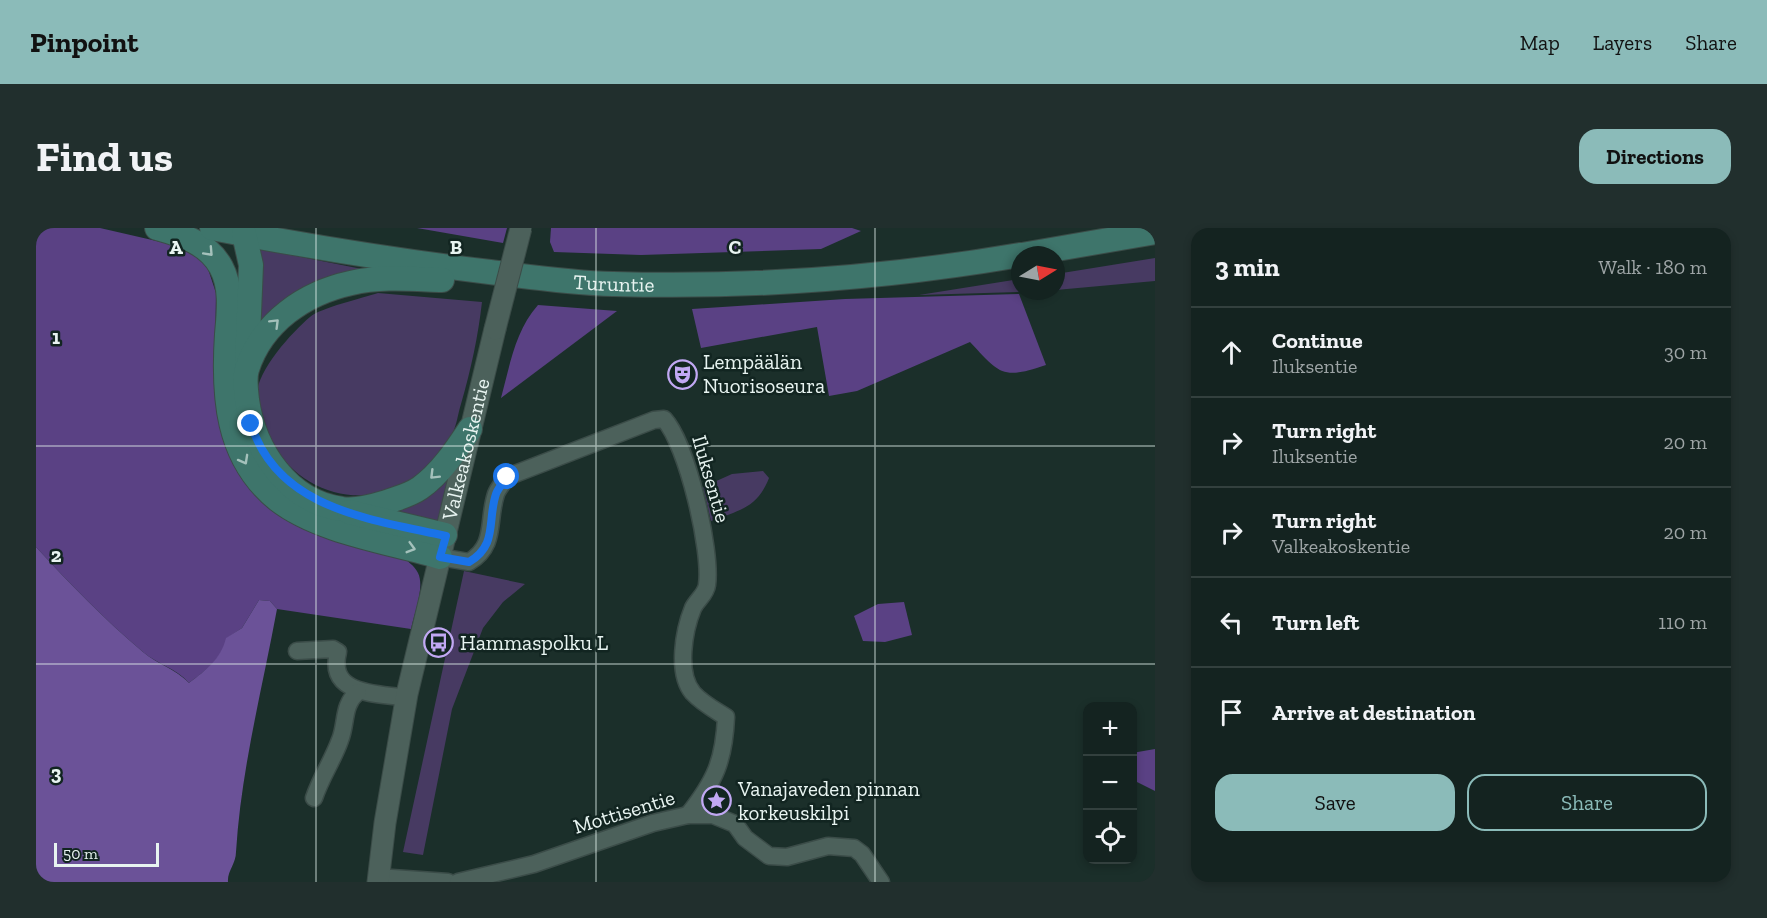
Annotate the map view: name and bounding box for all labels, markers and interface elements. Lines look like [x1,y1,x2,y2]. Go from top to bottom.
text: Pinpoint [30,26,138,59]
text: Map [1520,30,1560,55]
text: Layers [1593,30,1652,55]
text: Share [1685,30,1737,55]
button: Directions [1579,129,1731,184]
text: Find us [36,131,173,182]
text: A [169,235,183,259]
text: B [450,235,462,259]
text: C [729,235,742,259]
one-way arrow [202,246,213,256]
north arrow [1011,246,1065,300]
text: 3 min [1215,251,1280,283]
text: Walk · 180 m [1599,255,1707,279]
street label: Turuntie [572,269,655,297]
one-way arrow [267,320,278,331]
text: 1 [52,325,60,349]
text: Continue [1272,327,1363,354]
icon: ahead [1215,336,1248,369]
text: 30 m [1664,340,1707,364]
place label: Lempäälän Nuorisoseura [703,349,825,398]
text: Iluksentie [1272,354,1357,378]
theatre icon: Lempäälän Nuorisoseura [666,358,698,390]
street label: Valkeakoskentie [436,376,495,524]
route end [237,410,263,436]
text: Turn right [1272,417,1376,444]
icon: right [1215,426,1248,459]
text: 20 m [1663,430,1707,454]
street label: Iluksentie [687,432,736,526]
text: Iluksentie [1272,444,1357,468]
one-way arrow [237,454,248,464]
route start [493,463,519,489]
one-way arrow [431,468,442,479]
text: Turn right [1272,507,1376,534]
icon: right [1215,516,1248,549]
text: 20 m [1663,520,1707,544]
text: Valkeakoskentie [1272,534,1410,558]
one-way arrow [406,541,416,554]
text: 2 [51,543,62,567]
icon: left [1215,606,1248,639]
text: Turn left [1272,609,1359,636]
text: 110 m [1658,610,1707,634]
bus stop icon: Hammaspolku L [423,627,455,659]
place label: Hammaspolku L [460,630,609,655]
icon: arrive [1215,696,1248,729]
text: Arrive at destination [1272,699,1475,726]
map controls [1083,702,1137,864]
button: + [1083,702,1137,756]
button: − [1083,756,1137,810]
text: 3 [51,761,62,785]
button: Save [1215,774,1455,831]
button: Share [1467,774,1707,831]
place label: Vanajaveden pinnan korkeuskilpi [737,776,920,825]
street label: Mottisentie [570,784,678,839]
place icon: Vanajaveden pinnan korkeuskilpi [701,785,733,817]
button: locate [1083,810,1137,864]
scale bar [54,840,159,868]
text: 50 m [63,844,98,863]

